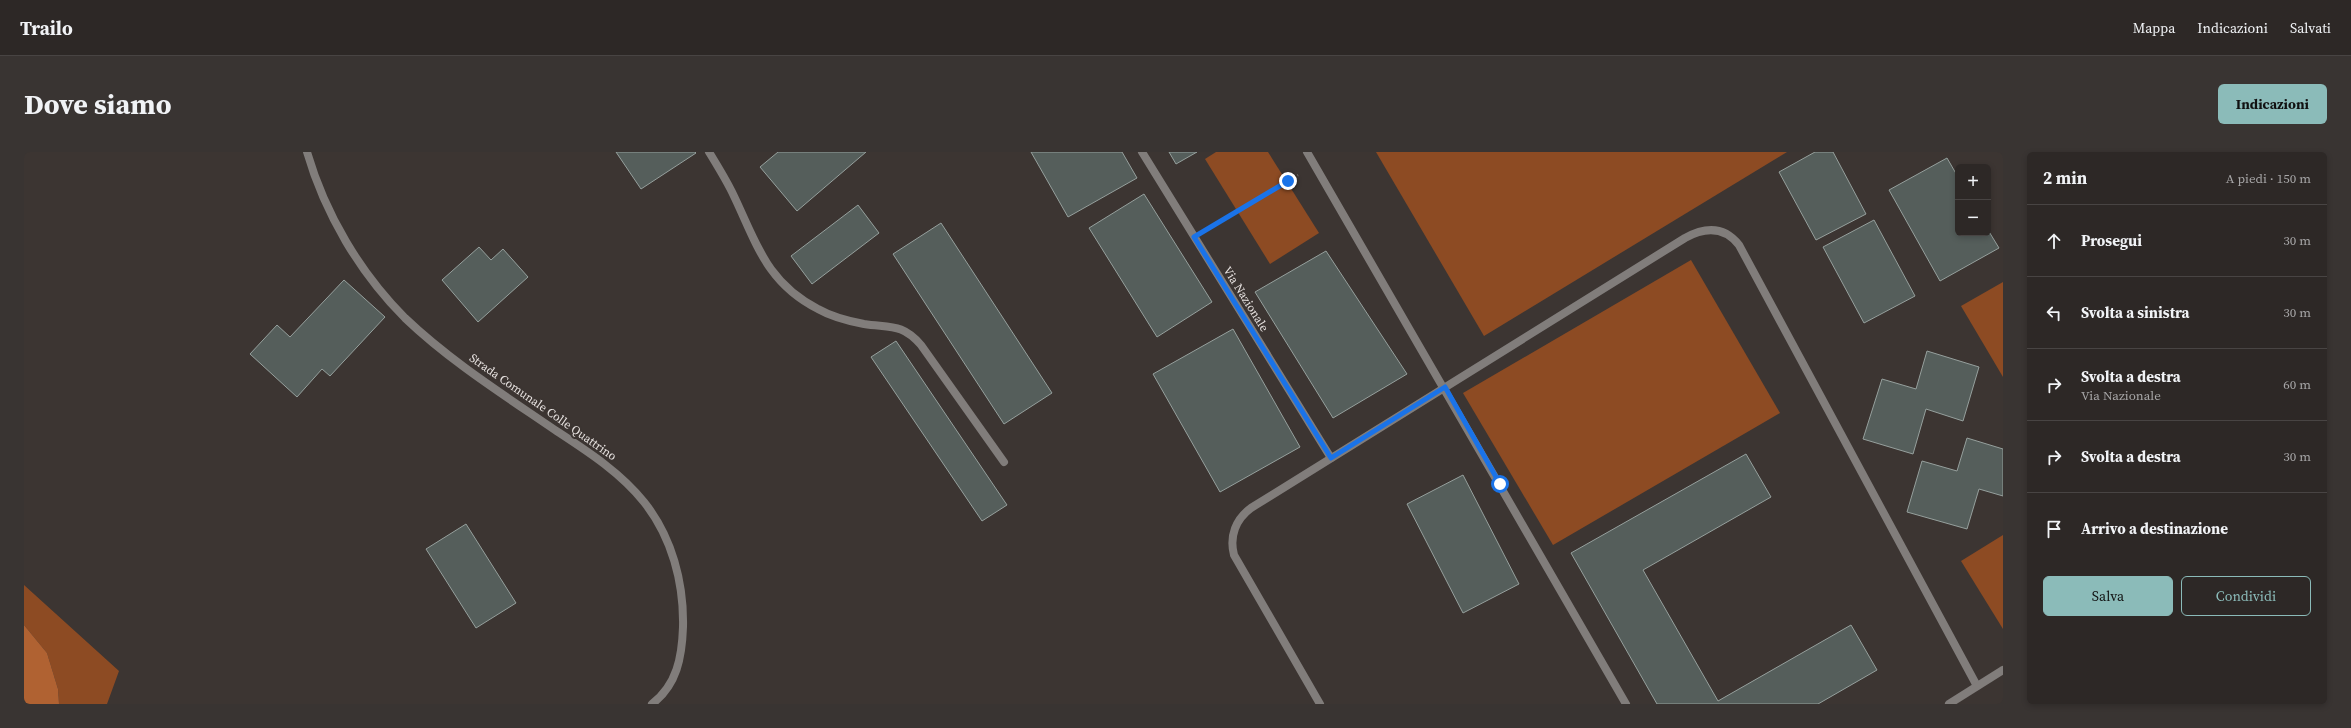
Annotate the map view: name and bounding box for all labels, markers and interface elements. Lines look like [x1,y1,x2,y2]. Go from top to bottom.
text: Trailo [20,15,73,41]
text: Mappa [2133,18,2175,38]
text: Indicazioni [2197,18,2268,38]
text: Salvati [2290,18,2331,38]
button: Indicazioni [2218,84,2327,124]
text: Dove siamo [24,85,171,123]
map controls [1955,164,1991,236]
button: + [1955,164,1991,200]
text: 2 min [2043,166,2087,190]
text: A piedi · 150 m [2226,170,2311,187]
route end [1279,172,1297,190]
button: − [1955,200,1991,236]
icon: ahead [2043,230,2065,252]
text: Prosegui [2081,230,2142,251]
text: 30 m [2283,232,2311,249]
street label: Via Nazionale [1220,264,1272,334]
icon: left [2043,302,2065,324]
text: Svolta a sinistra [2081,302,2190,323]
text: 30 m [2283,304,2311,321]
street label: Strada Comunale Colle Quattrino [466,350,620,464]
text: Svolta a destra [2081,366,2181,387]
icon: right [2043,374,2065,396]
text: 60 m [2283,376,2311,393]
text: Via Nazionale [2081,387,2161,404]
icon: right [2043,446,2065,468]
text: Svolta a destra [2081,446,2181,467]
text: 30 m [2283,448,2311,465]
route start [1491,475,1509,493]
icon: arrive [2043,518,2065,540]
text: Arrivo a destinazione [2081,518,2228,539]
button: Salva [2043,576,2173,616]
button: Condividi [2181,576,2311,616]

